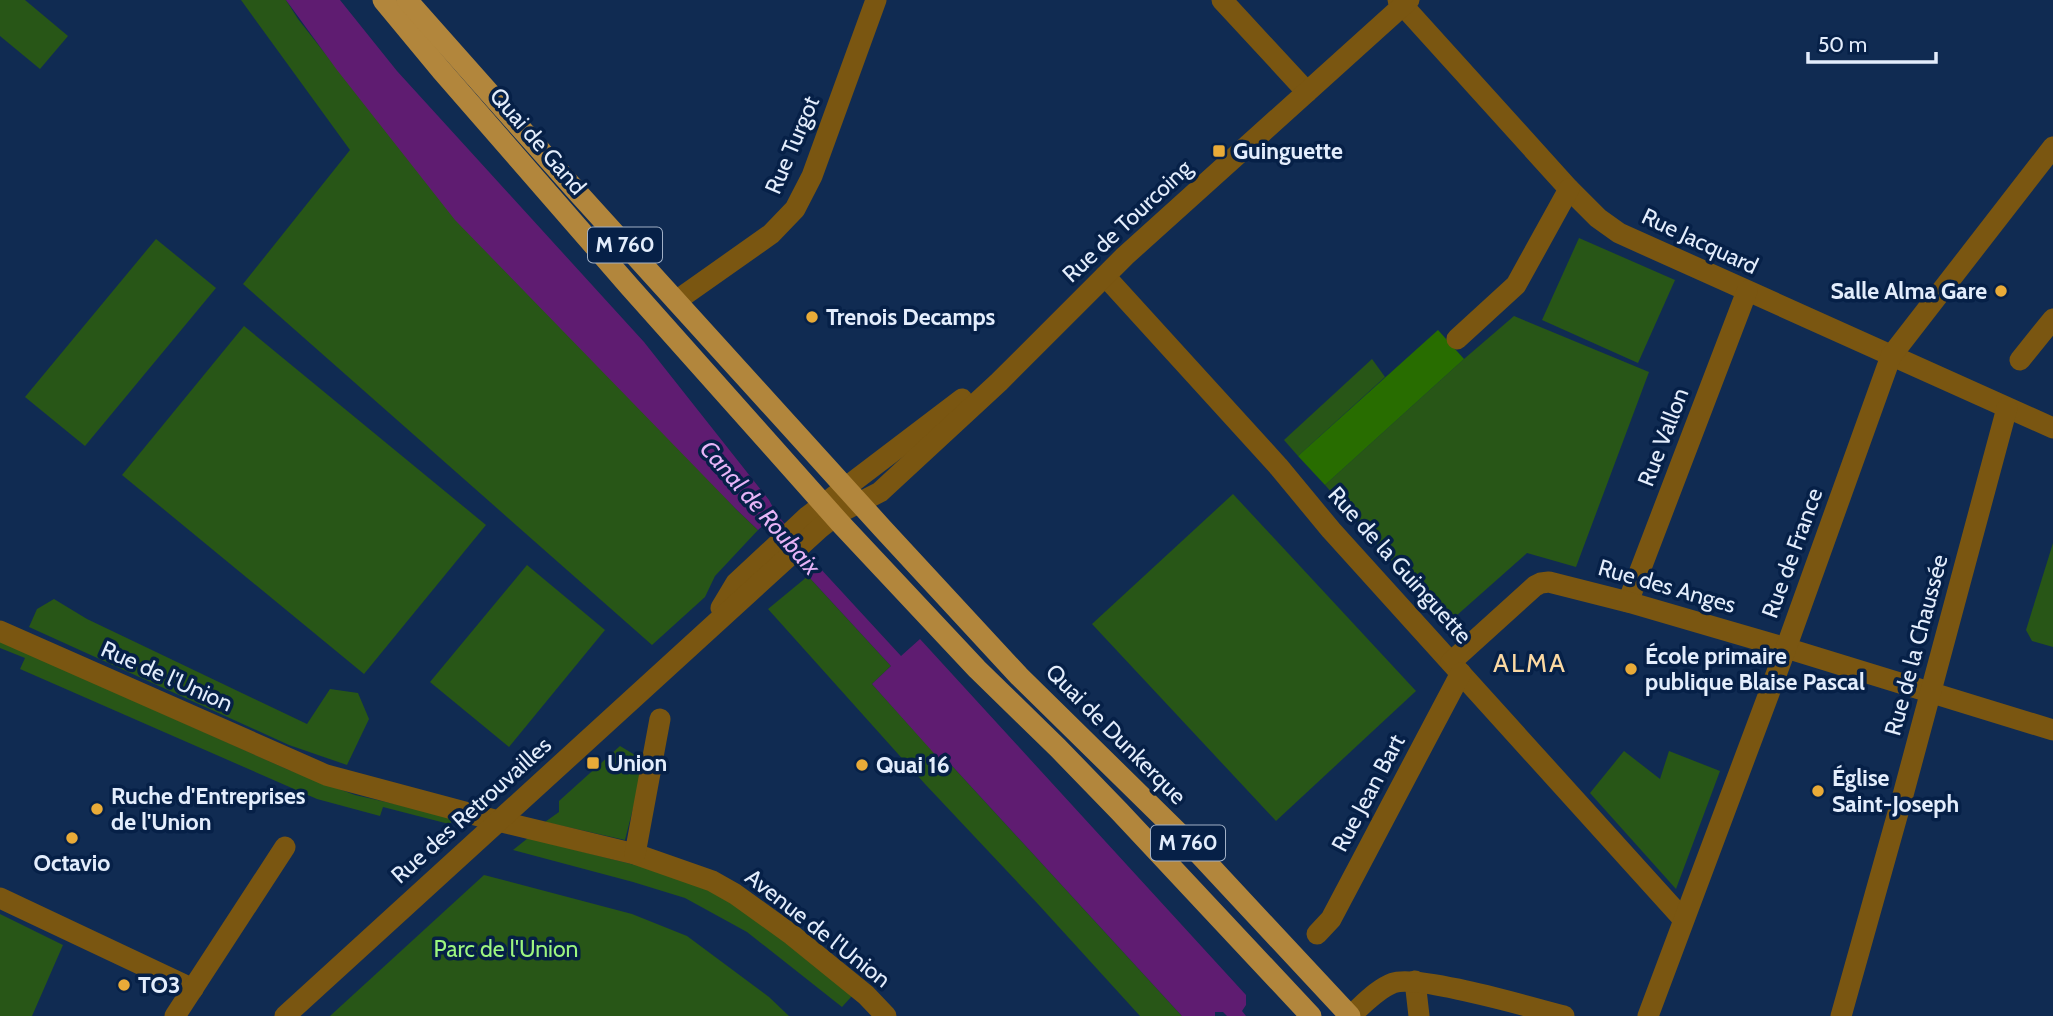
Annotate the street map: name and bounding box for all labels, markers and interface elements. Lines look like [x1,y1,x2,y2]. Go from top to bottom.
scale bar [1808,21,1936,65]
text: 50 m [1818,32,1867,57]
street label: Quai de Gand [484,82,592,200]
street label: Rue Turgot [759,92,825,198]
place label: Guinguette [1233,137,1343,165]
marker: Guinguette [1211,143,1227,159]
street label: Rue de Tourcoing [1057,154,1198,288]
street label: Rue Jacquard [1637,202,1763,280]
road number: M 760 [588,228,662,262]
place label: Salle Alma Gare [1830,277,1987,305]
marker: Salle Alma Gare [1993,283,2009,299]
place label: Trenois Decamps [826,303,996,331]
marker: Trenois Decamps [804,309,820,325]
street label: Rue Vallon [1631,384,1695,490]
water label: Canal de Roubaix [694,434,827,581]
street label: Rue de la Guinguette [1322,481,1478,649]
street label: Rue de France [1756,484,1829,622]
street label: Rue de la Chaussée [1878,551,1954,739]
street label: Rue des Anges [1595,553,1739,619]
street label: Rue de l'Union [97,635,237,717]
place label: École primaire publique Blaise Pascal [1645,642,1865,696]
district label: ALMA [1493,647,1567,679]
street label: Quai de Dunkerque [1040,658,1192,810]
marker: École primaire publique Blaise Pascal [1623,661,1639,677]
street label: Rue Jean Bart [1325,729,1411,856]
street label: Rue des Retrouvailles [385,731,557,889]
place label: Union [607,749,667,777]
place label: Quai 16 [876,751,950,779]
marker: Union [585,755,601,771]
marker: Quai 16 [854,757,870,773]
place label: Église Saint-Joseph [1832,764,1959,818]
place label: Ruche d'Entreprises de l'Union [111,782,306,836]
marker: Église Saint-Joseph [1810,783,1826,799]
marker: Ruche d'Entreprises de l'Union [89,801,105,817]
road number: M 760 [1151,826,1225,860]
marker: Octavio [64,830,80,846]
place label: Octavio [34,849,110,877]
street label: Avenue de l'Union [740,863,896,993]
park label: Parc de l'Union [434,935,578,963]
place label: TO3 [138,971,180,999]
marker: TO3 [116,977,132,993]

